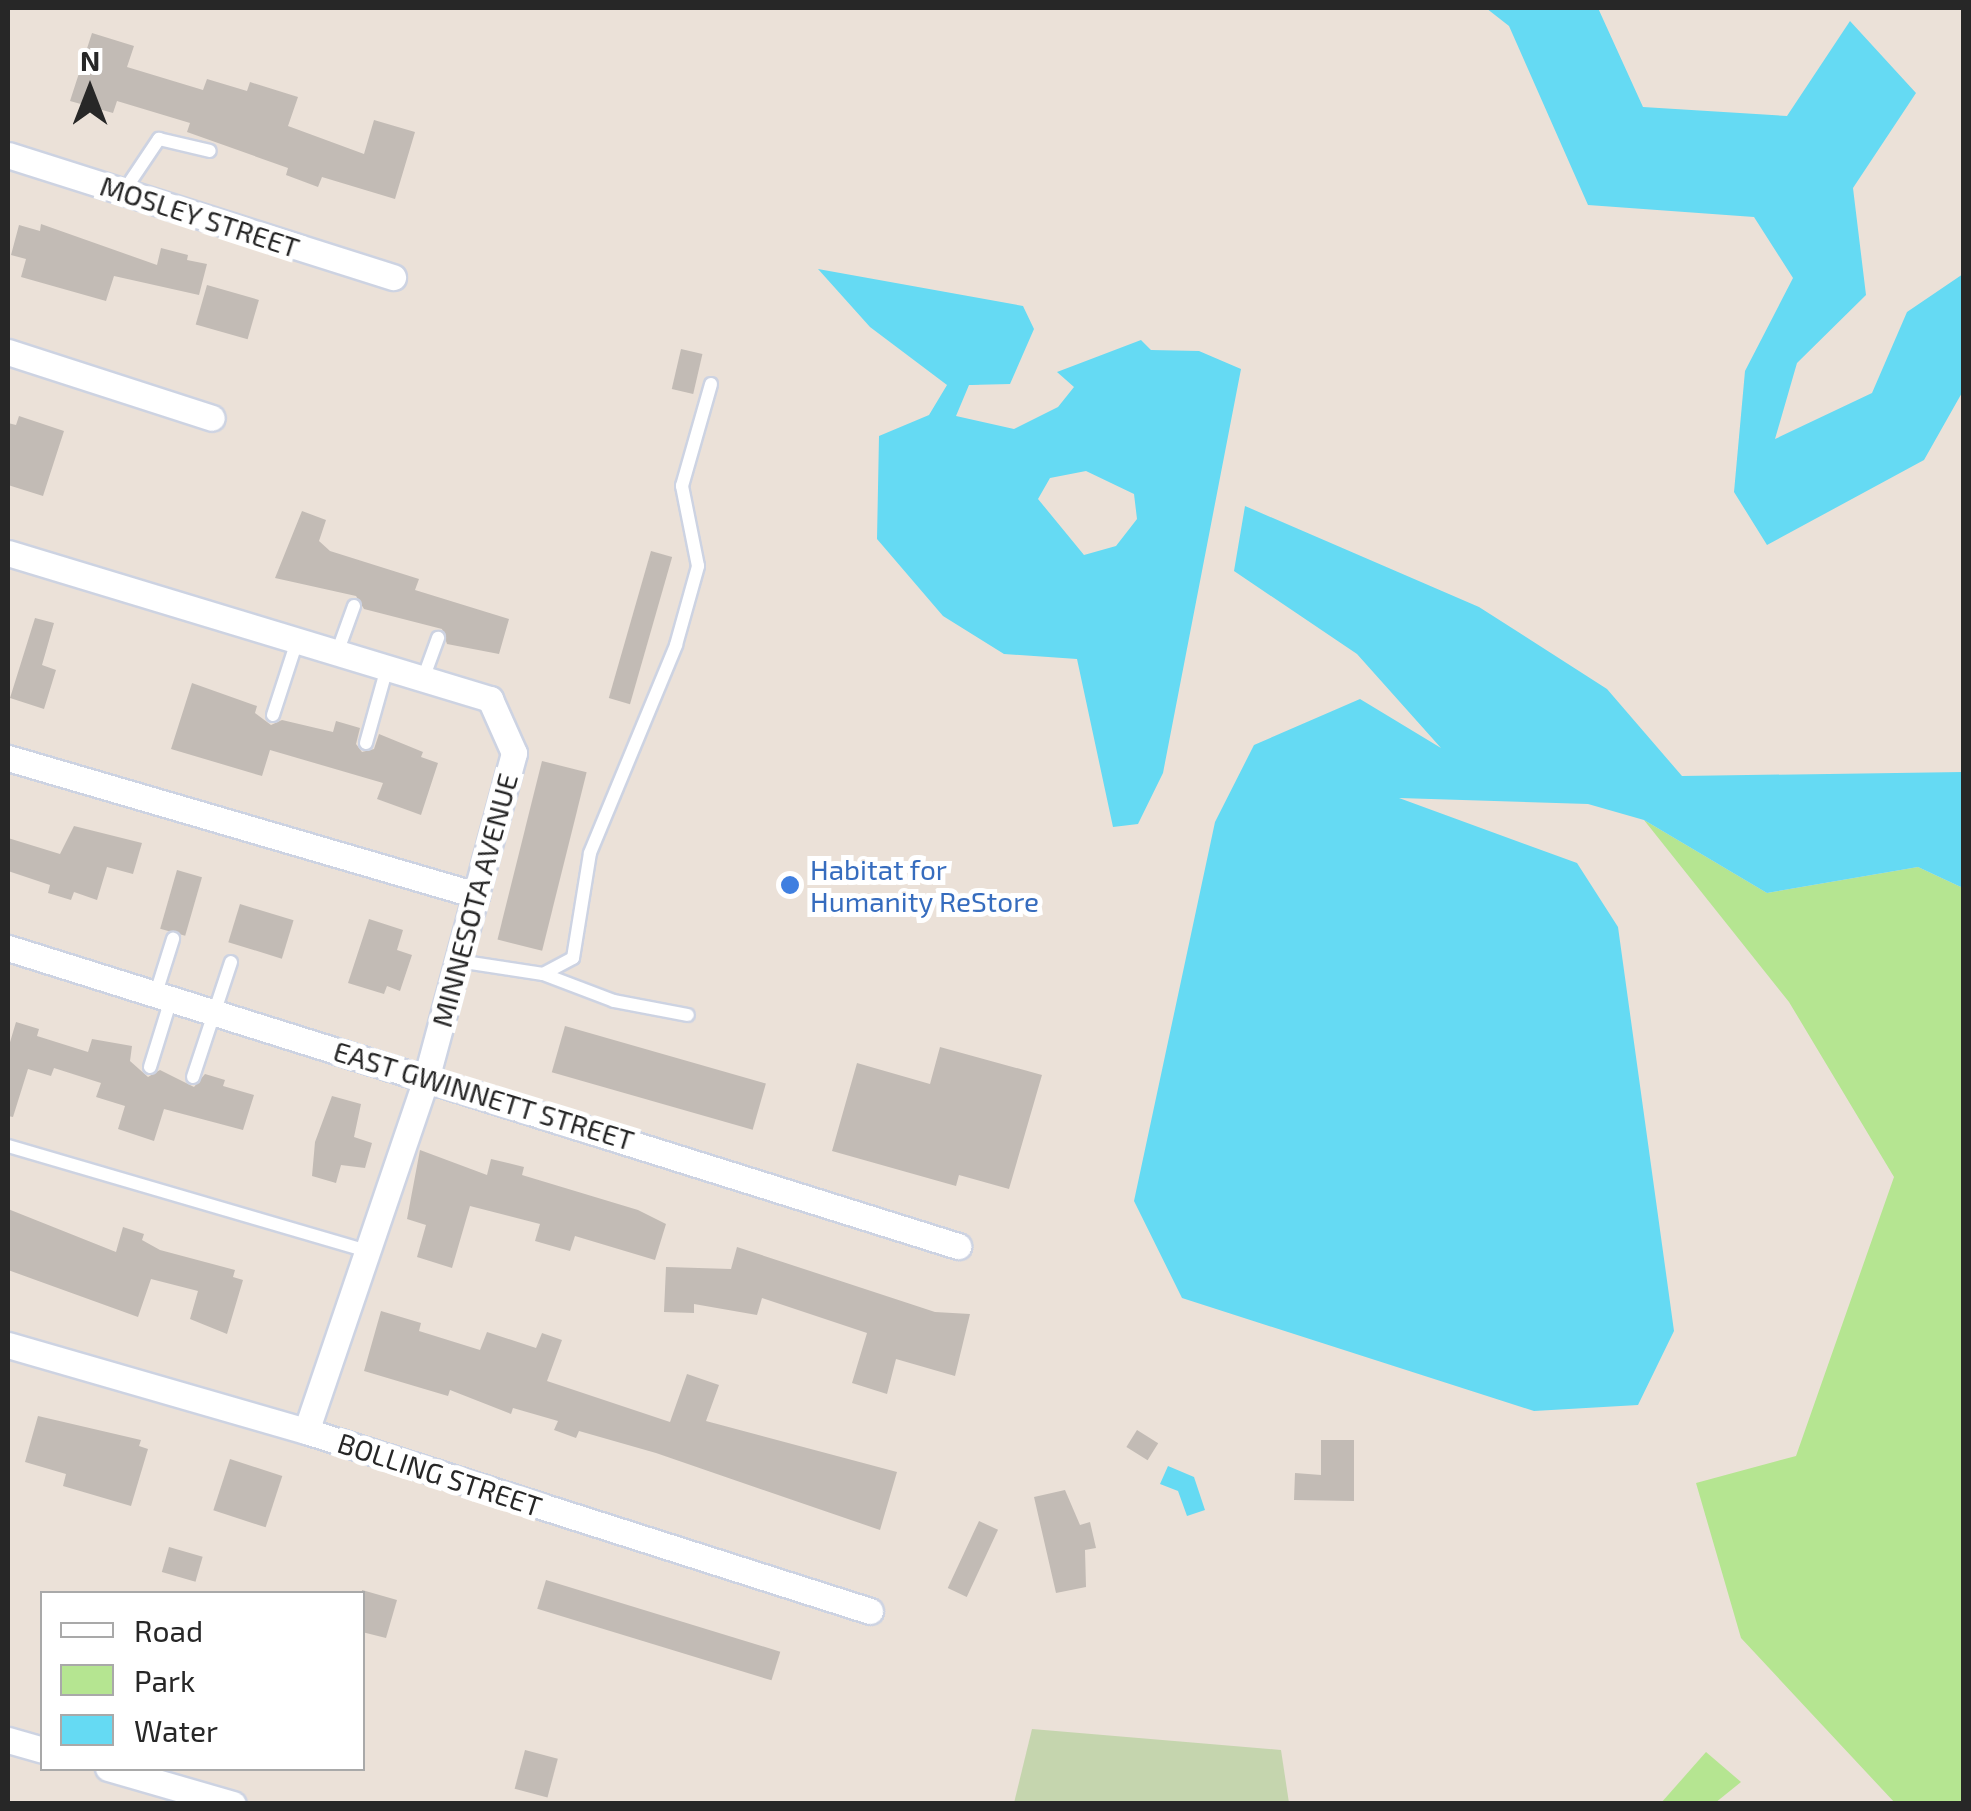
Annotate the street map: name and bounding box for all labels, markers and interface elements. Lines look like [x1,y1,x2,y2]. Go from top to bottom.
north arrow [40,40,140,140]
text: N [80,43,100,77]
street label: MOSLEY STREET [96,168,304,264]
street label: MINNESOTA AVENUE [424,769,524,1031]
place label: Habitat for Humanity ReStore [810,852,1040,918]
marker: Habitat for Humanity ReStore [779,874,801,896]
street label: EAST GWINNETT STREET [329,1033,639,1157]
street label: BOLLING STREET [334,1425,546,1523]
legend [40,1591,365,1771]
text: Road [134,1612,203,1648]
text: Park [134,1662,195,1698]
text: Water [134,1712,218,1748]

